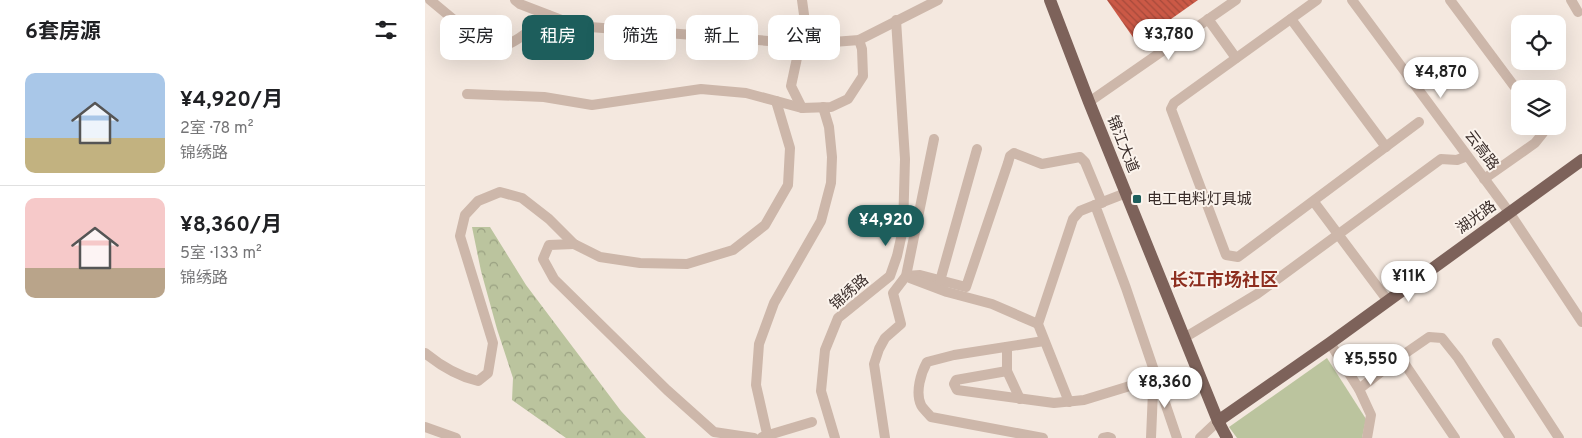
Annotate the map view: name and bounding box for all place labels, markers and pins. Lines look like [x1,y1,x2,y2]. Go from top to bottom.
pin: ¥3,780 [1128,18,1210,61]
pin: ¥4,870 [1400,56,1482,99]
place label: 电工电料灯具城 [1147,190,1252,210]
marker: 电工电料灯具城 [1131,193,1143,205]
pin: ¥4,920 [845,204,927,247]
pin: ¥11K [1379,260,1439,303]
pin: ¥5,550 [1330,344,1412,386]
pin: ¥8,360 [1124,366,1206,409]

